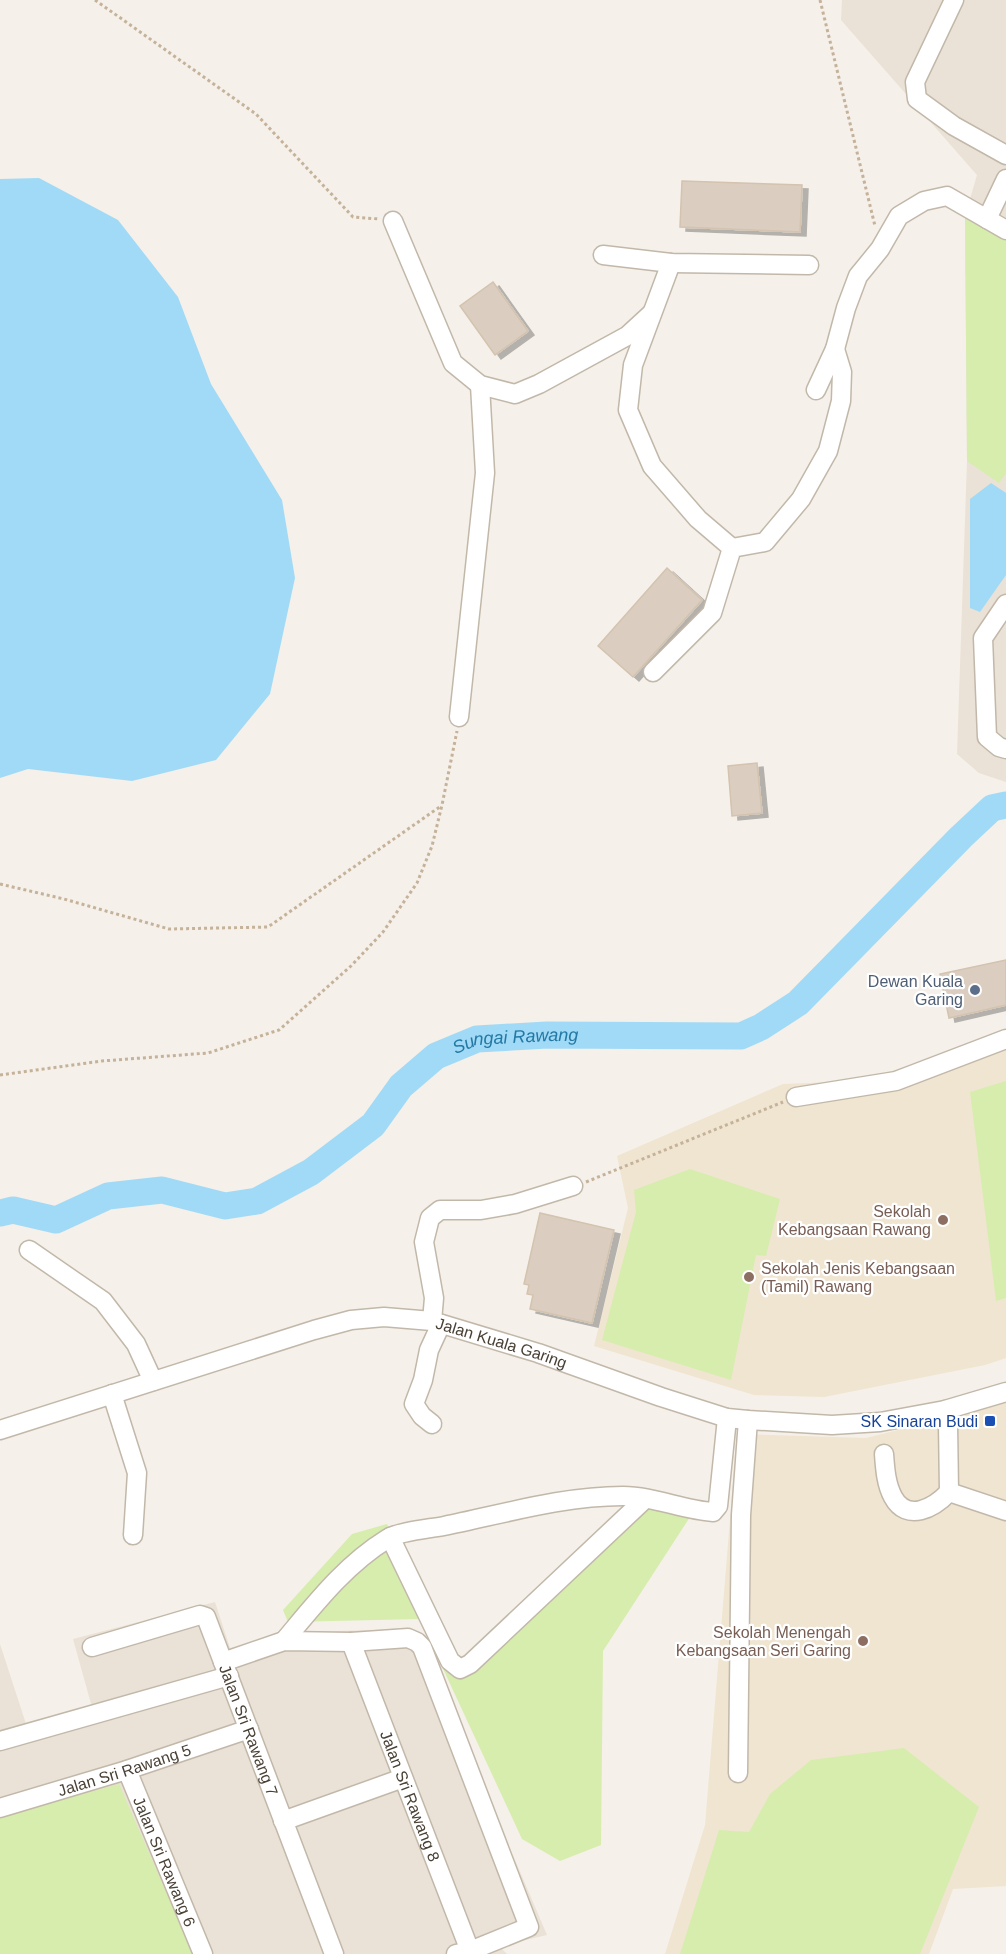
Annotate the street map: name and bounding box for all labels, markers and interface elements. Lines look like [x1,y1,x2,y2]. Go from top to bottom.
place label: Dewan Kuala Garing [868,973,963,1008]
marker: Dewan Kuala Garing [968,983,982,997]
water label: Sungai Rawang [449,1025,578,1058]
place label: Sekolah Kebangsaan Rawang [778,1203,931,1238]
marker: Sekolah Kebangsaan Rawang [936,1213,950,1227]
place label: Sekolah Jenis Kebangsaan (Tamil) Rawang [761,1260,955,1295]
marker: Sekolah Jenis Kebangsaan (Tamil) Rawang [742,1270,756,1284]
street label: Jalan Kuala Garing [434,1314,569,1371]
place label: SK Sinaran Budi [861,1413,978,1430]
marker: SK Sinaran Budi [983,1414,997,1428]
place label: Sekolah Menengah Kebangsaan Seri Garing [676,1624,851,1659]
marker: Sekolah Menengah Kebangsaan Seri Garing [856,1634,870,1648]
street label: Jalan Sri Rawang 7 [216,1662,282,1798]
street label: Jalan Sri Rawang 8 [377,1728,443,1864]
street label: Jalan Sri Rawang 5 [56,1741,193,1799]
street label: Jalan Sri Rawang 6 [130,1794,199,1929]

